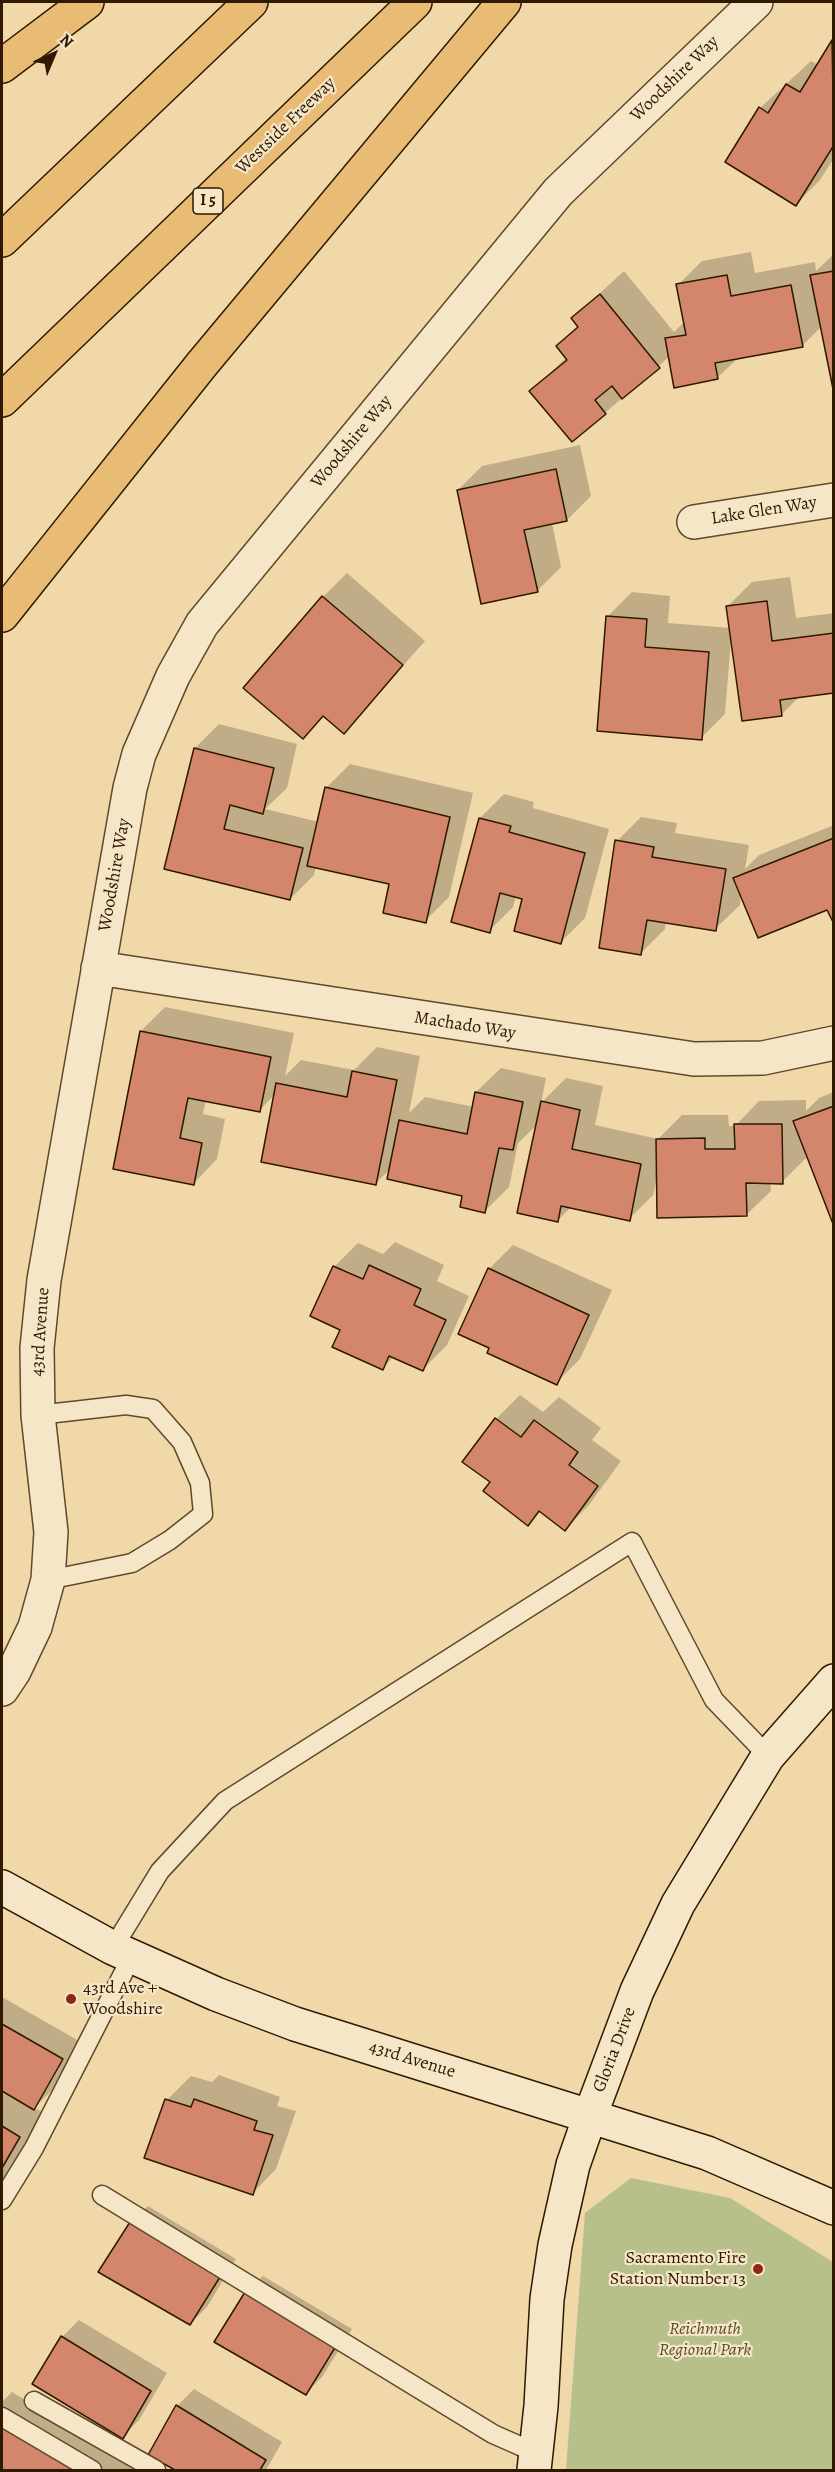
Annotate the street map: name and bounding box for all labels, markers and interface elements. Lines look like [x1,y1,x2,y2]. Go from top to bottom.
north arrow [24,24,84,84]
text: N [55,29,78,53]
street label: Woodshire Way [626,31,724,127]
street label: Westside Freeway [232,73,340,179]
road number: I 5 [193,188,223,214]
street label: Woodshire Way [307,391,397,493]
street label: Lake Glen Way [710,492,818,530]
street label: Woodshire Way [94,817,136,933]
street label: Machado Way [413,1007,517,1045]
street label: 43rd Avenue [27,1287,55,1377]
place label: 43rd Ave + Woodshire [83,1978,163,2020]
marker: 43rd Ave + Woodshire [64,1992,78,2006]
street label: Gloria Drive [589,2004,641,2096]
street label: 43rd Avenue [366,2037,458,2083]
place label: Sacramento Fire Station Number 13 [610,2248,746,2290]
marker: Sacramento Fire Station Number 13 [751,2262,765,2276]
park label: Reichmuth Regional Park [659,2319,751,2362]

